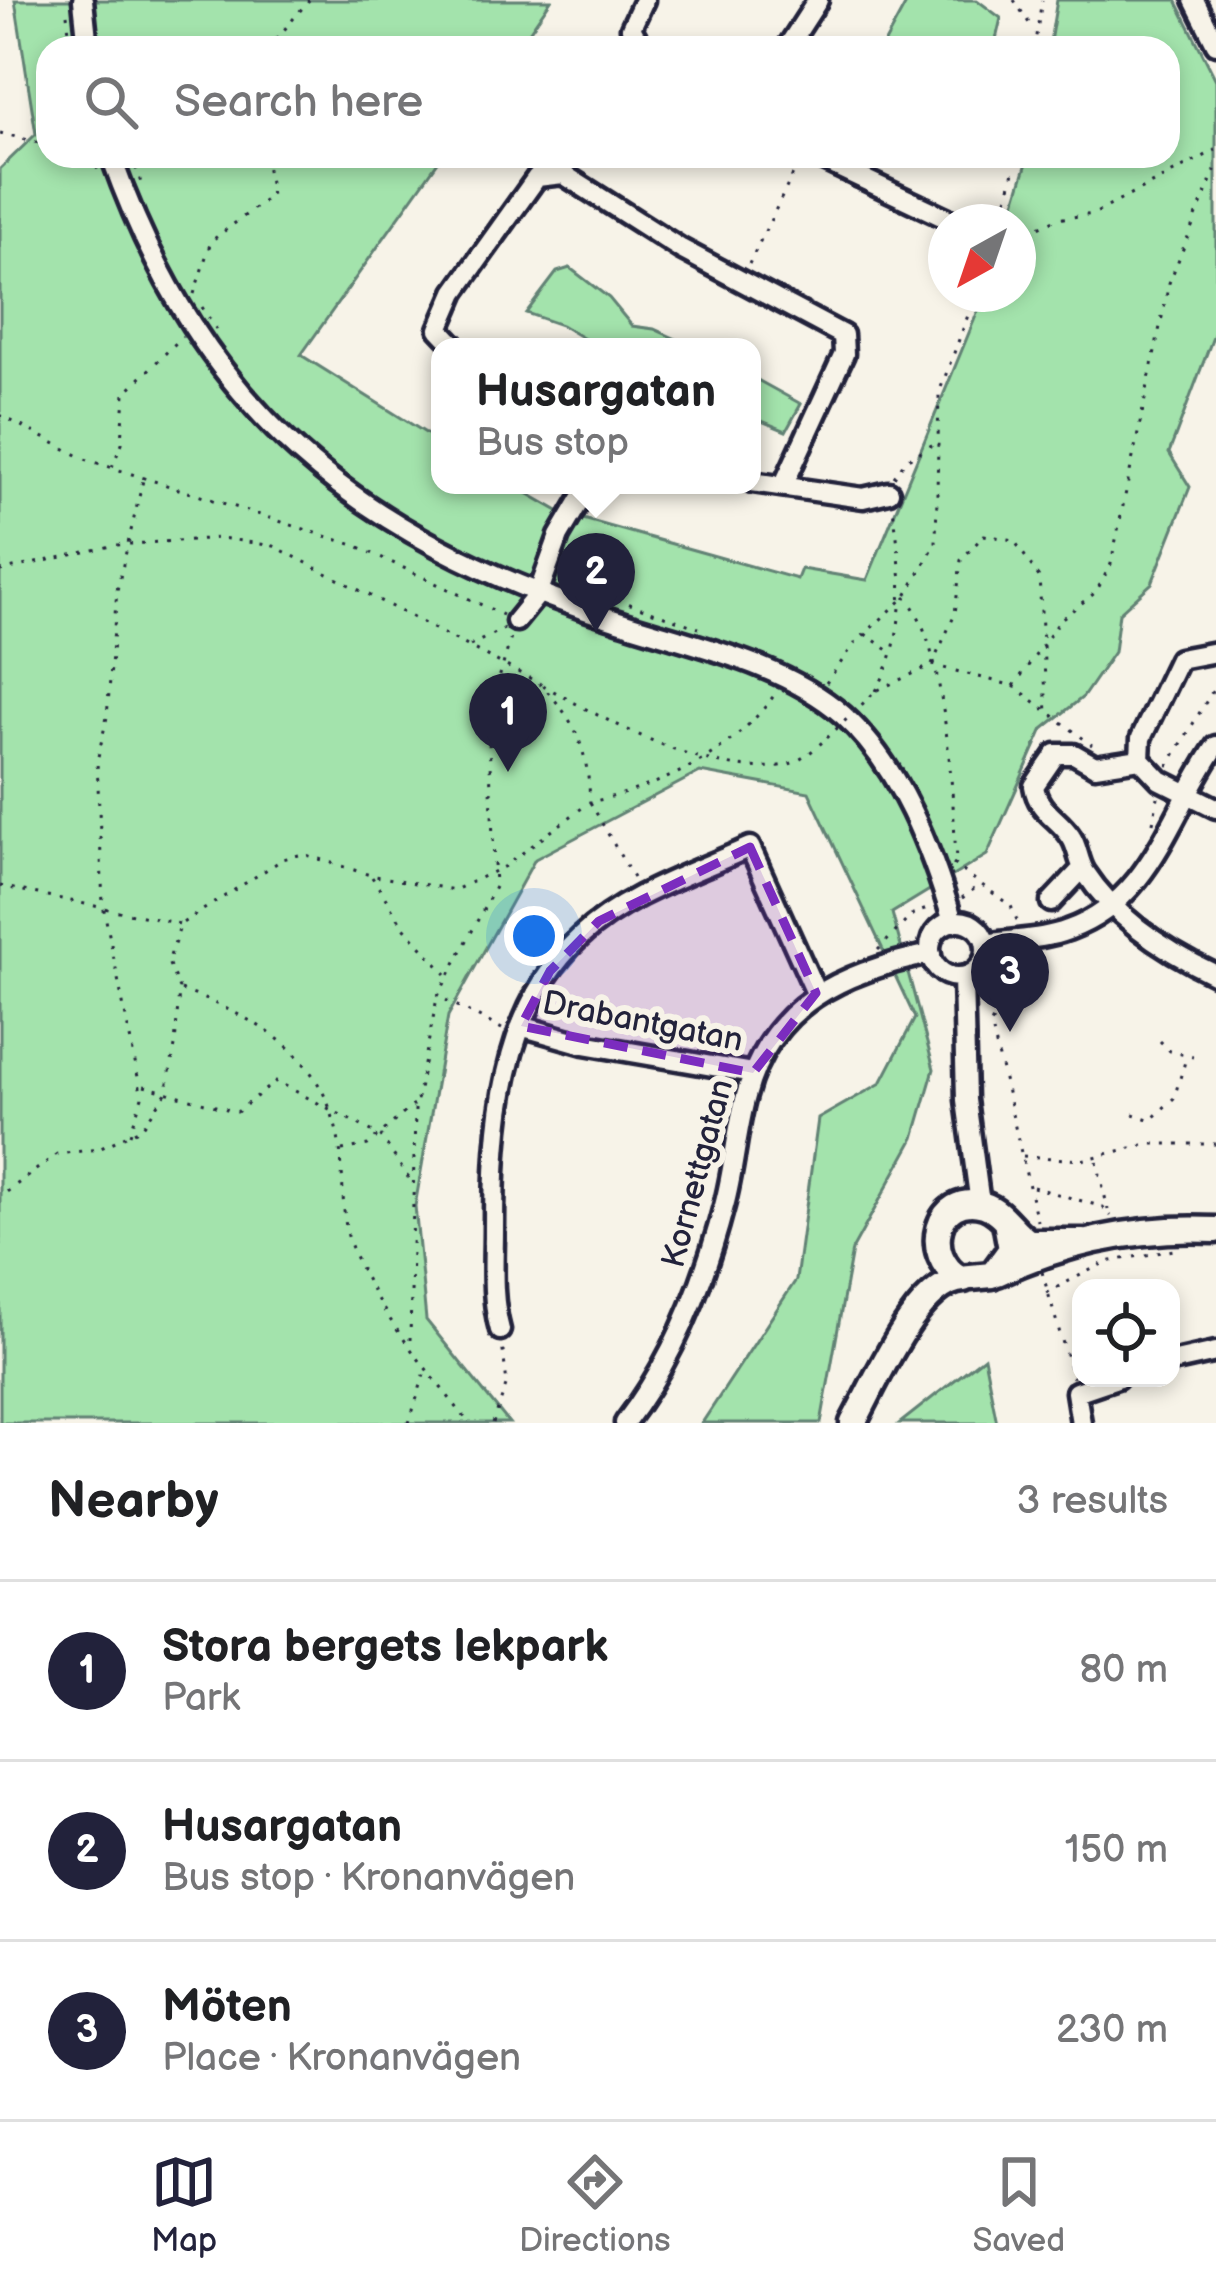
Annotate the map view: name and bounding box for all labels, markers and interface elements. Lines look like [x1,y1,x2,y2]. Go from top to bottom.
search box [36,36,1180,168]
icon: search [78,69,144,135]
text: Search here [174,75,423,130]
north arrow [928,204,1036,312]
popup [431,338,761,494]
text: Husargatan [476,365,716,420]
text: Bus stop [476,420,629,467]
pin: 2 [557,533,635,632]
pin: 1 [469,673,547,772]
your location [504,906,564,966]
pin: 3 [971,933,1049,1032]
street label: Drabantgatan [539,983,746,1061]
street label: Kornettgatan [654,1075,742,1272]
map controls [1072,1279,1180,1387]
button: locate [1072,1279,1180,1387]
text: Nearby [48,1471,219,1532]
text: 3 results [1016,1478,1168,1525]
text: Stora bergets lekpark [162,1620,608,1675]
text: 1 [79,1647,95,1694]
text: 80 m [1080,1647,1168,1694]
text: Park [162,1675,240,1722]
text: Husargatan [162,1800,402,1855]
text: 2 [75,1827,99,1874]
text: 150 m [1065,1827,1168,1874]
text: Bus stop · Kronanvägen [162,1855,575,1902]
text: Möten [162,1980,292,2035]
text: 3 [76,2007,98,2054]
text: 230 m [1056,2007,1168,2054]
text: Place · Kronanvägen [162,2035,521,2082]
tab: Map [151,2149,217,2261]
tab: Directions [519,2149,671,2261]
tab: Saved [972,2149,1065,2261]

